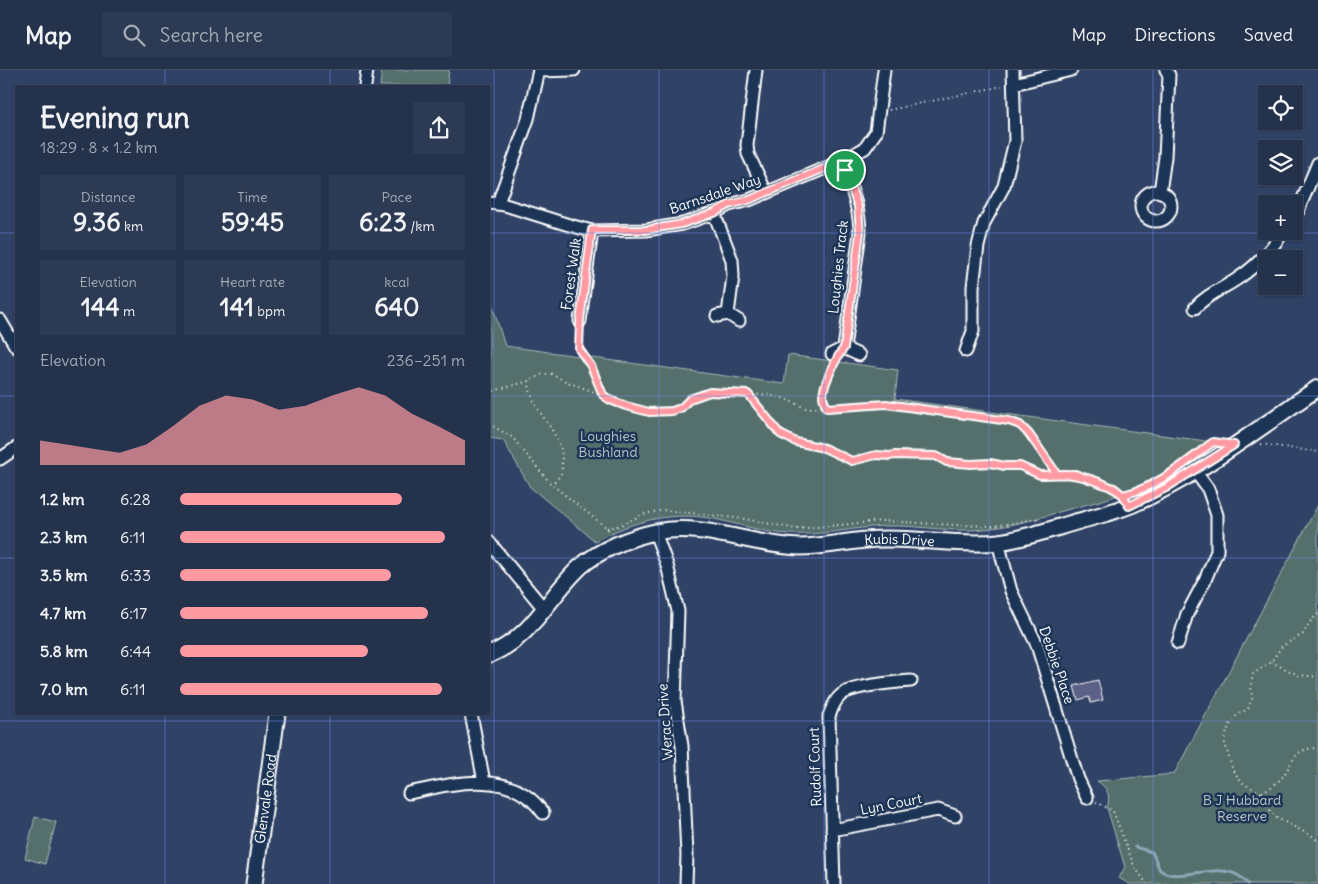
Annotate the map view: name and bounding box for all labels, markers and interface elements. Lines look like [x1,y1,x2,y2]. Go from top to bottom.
search box [102,12,452,57]
text: Map [25,20,72,50]
icon: search [120,21,148,49]
text: Search here [160,23,263,47]
text: Map [1071,23,1106,46]
text: Directions [1134,23,1216,46]
text: Saved [1244,23,1293,46]
map controls [1258,85,1303,295]
button: locate [1258,85,1303,130]
text: Evening run [40,100,190,136]
button: share [413,102,465,154]
text: 18:29 · 8 × 1.2 km [40,137,158,157]
button: layers [1258,140,1303,185]
pin [824,149,866,191]
icon: arrive [831,156,859,184]
street label: Barnsdale Way [667,170,763,218]
text: Distance [81,188,136,206]
text: Time [237,188,268,206]
text: Pace [382,188,412,206]
button: + [1258,195,1303,240]
text: 9.36 [73,206,121,238]
text: 59:45 [221,206,284,238]
text: 6:23 [359,206,407,238]
text: km [121,217,143,235]
text: /km [407,217,435,235]
street label: Loughies Track [824,219,852,315]
street label: Forest Walk [557,237,585,311]
button: − [1258,250,1303,295]
text: Elevation [79,273,137,291]
text: Heart rate [220,273,285,291]
text: kcal [384,273,409,291]
text: 144 [81,291,120,323]
text: 141 [220,291,254,323]
text: 640 [374,291,419,323]
text: m [120,302,135,320]
text: bpm [254,302,285,320]
text: Elevation [40,350,106,370]
text: 236–251 m [387,350,465,370]
park label: Loughies Bushland [578,427,638,461]
text: 1.2 km [40,489,84,509]
text: 6:28 [120,489,151,509]
text: 2.3 km [40,527,87,547]
text: 6:11 [120,527,146,547]
street label: Kubis Drive [864,530,935,550]
text: 3.5 km [40,565,88,585]
text: 6:33 [120,565,151,585]
text: 4.7 km [40,603,86,623]
text: 6:17 [120,603,147,623]
street label: Debbie Place [1035,624,1079,706]
text: 5.8 km [40,641,88,661]
text: 6:44 [120,641,151,661]
text: 7.0 km [40,679,88,699]
text: 6:11 [120,679,146,699]
street label: Werac Drive [653,683,677,761]
street label: Rudolf Court [805,727,825,807]
street label: Glenvale Road [251,753,281,845]
street label: Lyn Court [859,789,924,819]
park label: B J Hubbard Reserve [1203,791,1281,825]

